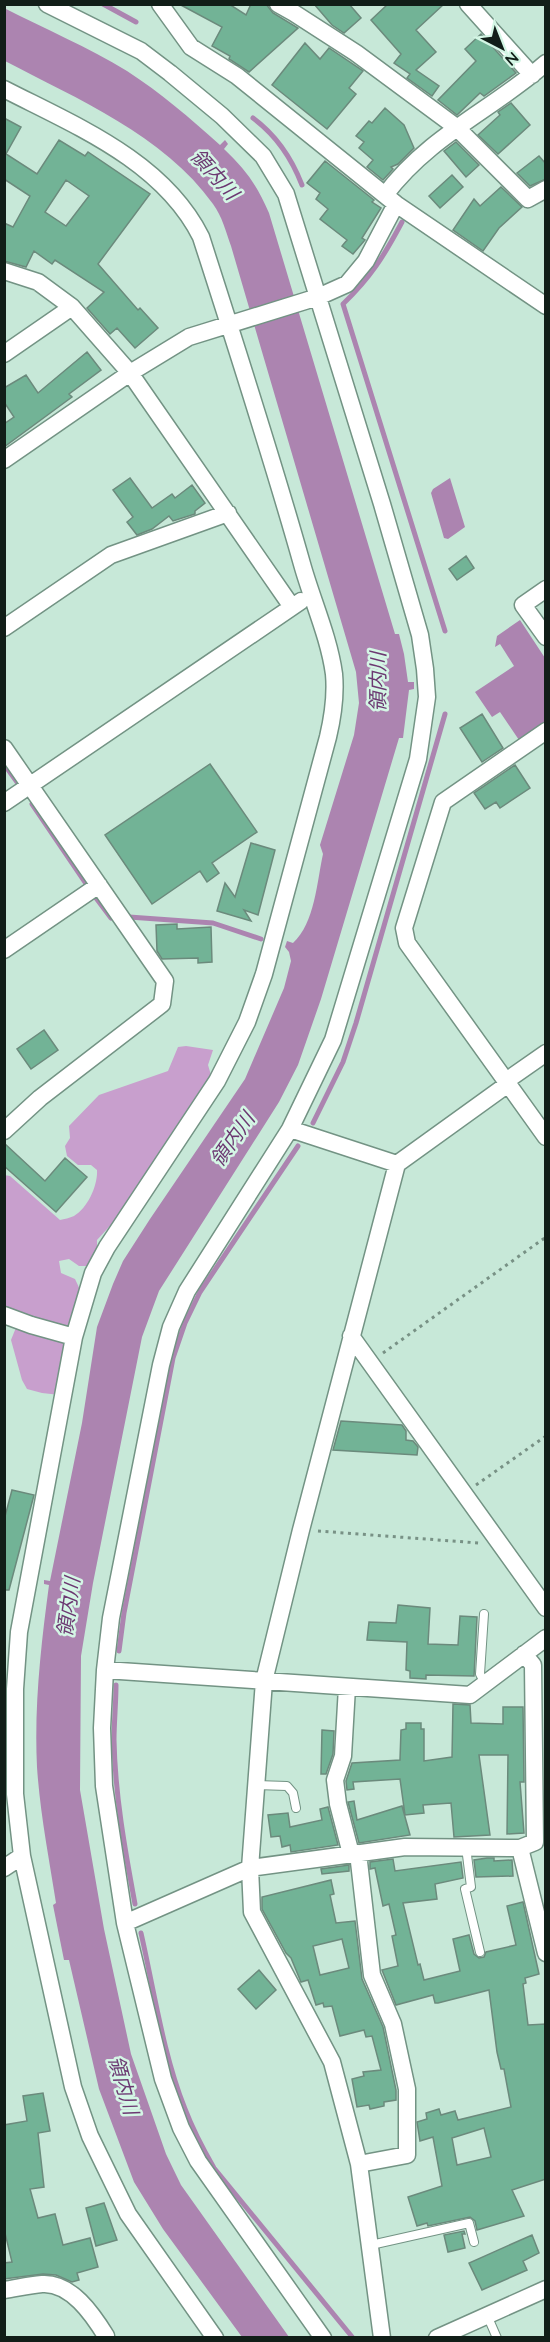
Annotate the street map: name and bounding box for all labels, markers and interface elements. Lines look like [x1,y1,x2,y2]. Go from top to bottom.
north arrow [472,18,532,78]
text: N [501,48,523,71]
water label: 領内川 [186,143,246,206]
water label: 領内川 [365,650,390,712]
water label: 領内川 [205,1106,261,1171]
water label: 領内川 [51,1574,85,1638]
water label: 領内川 [104,2053,145,2119]

